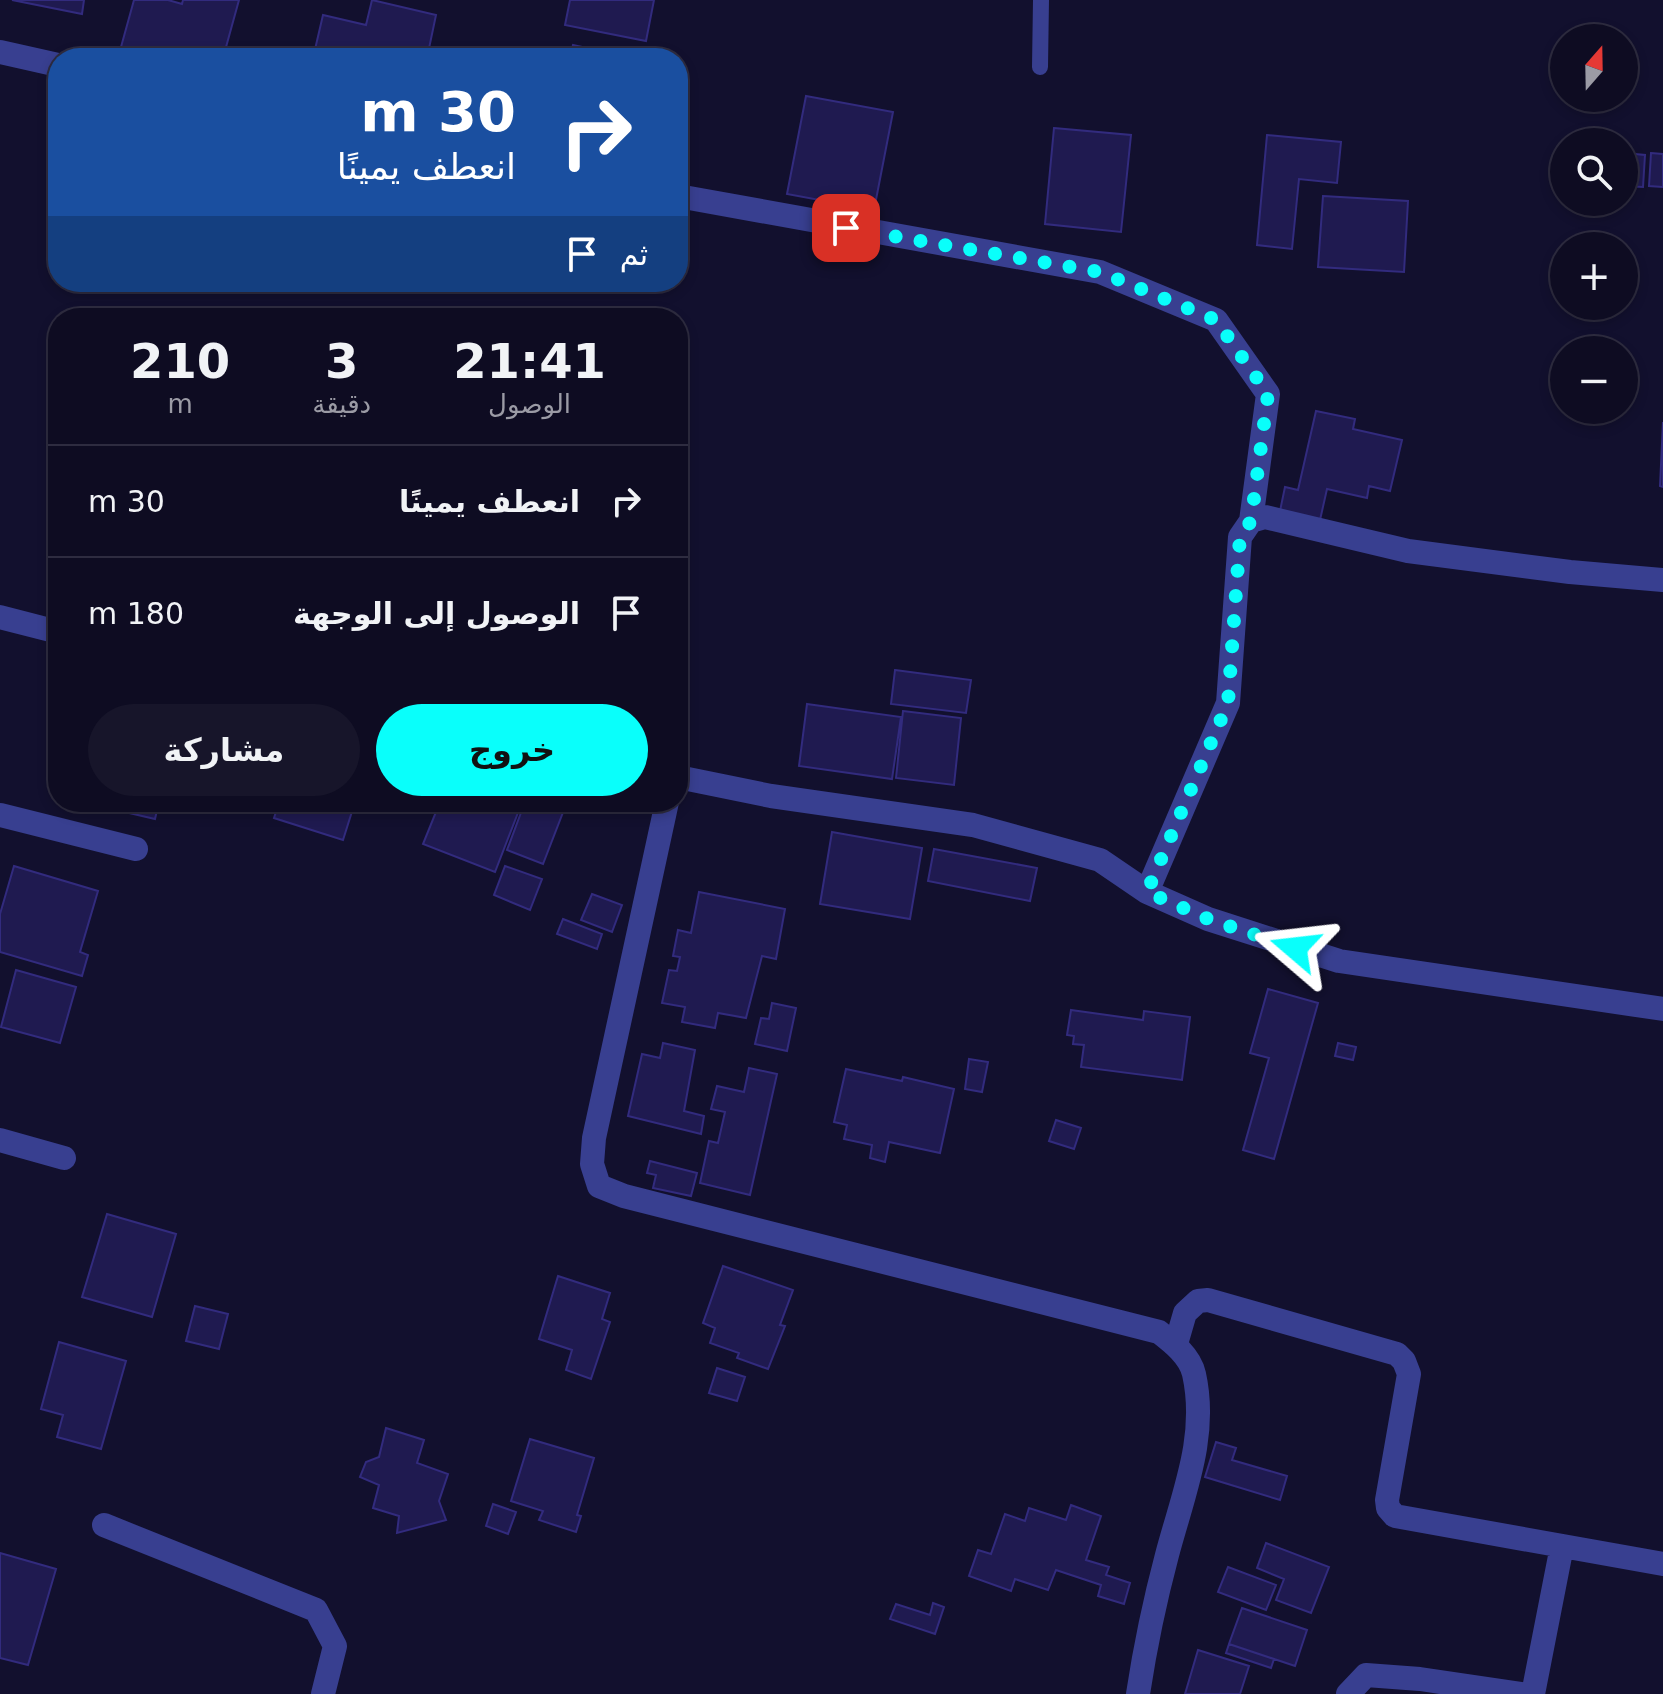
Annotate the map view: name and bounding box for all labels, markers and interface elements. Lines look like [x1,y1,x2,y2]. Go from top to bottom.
north arrow [1550,24,1638,112]
map controls [1550,24,1638,424]
text: 30 m [360,79,516,144]
icon: right [544,80,648,184]
button: search [1550,128,1638,216]
text: انعطف يمينًا [337,146,516,187]
pin [812,194,880,262]
icon: arrive [824,206,868,250]
icon: arrive [560,232,604,276]
button: + [1550,232,1638,320]
text: ثم [620,237,648,272]
text: 210 [130,333,230,389]
text: 3 [325,333,358,389]
text: 21:41 [453,333,606,389]
button: − [1550,336,1638,424]
text: m [167,389,193,419]
text: دقيقة [312,389,371,419]
text: الوصول [488,389,571,419]
icon: right [604,479,648,523]
text: 30 m [88,484,165,519]
text: انعطف يمينًا [399,484,580,519]
icon: arrive [604,591,648,635]
text: 180 m [88,596,184,631]
text: الوصول إلى الوجهة [293,596,580,631]
button: مشاركة [88,704,360,796]
button: خروج [376,704,648,796]
position arrow [1253,906,1337,990]

